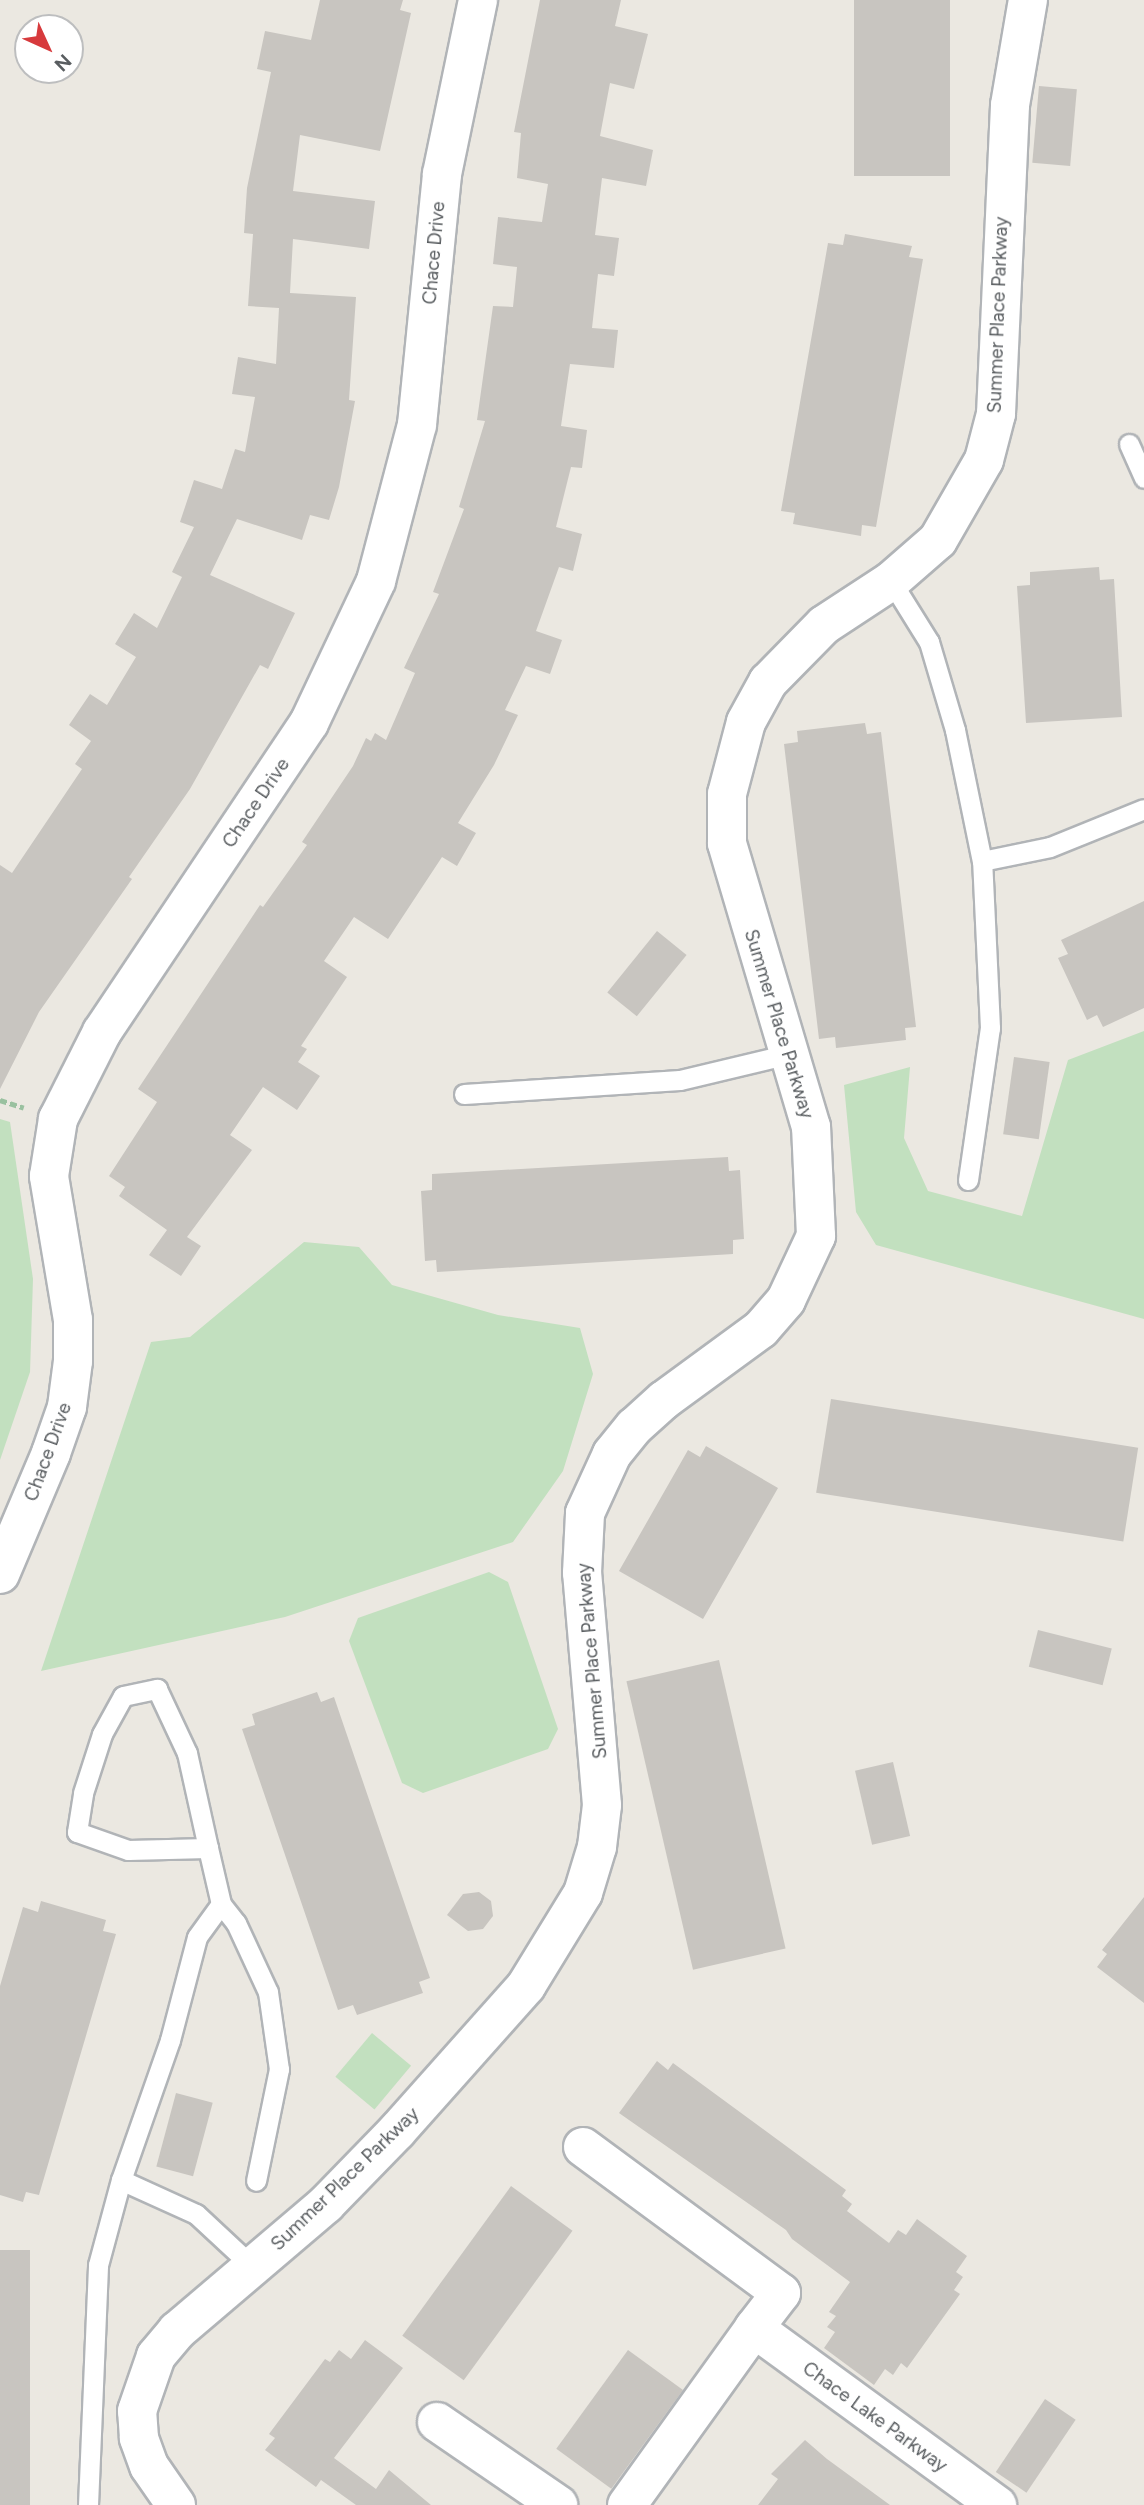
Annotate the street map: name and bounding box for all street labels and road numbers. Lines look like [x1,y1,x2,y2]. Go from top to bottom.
street label: Chace Drive [418,201,450,305]
street label: Summer Place Parkway [983,216,1013,414]
street label: Chace Drive [218,754,294,852]
street label: Summer Place Parkway [739,927,819,1121]
street label: Chace Drive [20,1400,76,1504]
street label: Summer Place Parkway [572,1562,612,1760]
street label: Summer Place Parkway [266,2102,424,2256]
street label: Chace Lake Parkway [798,2357,952,2477]

